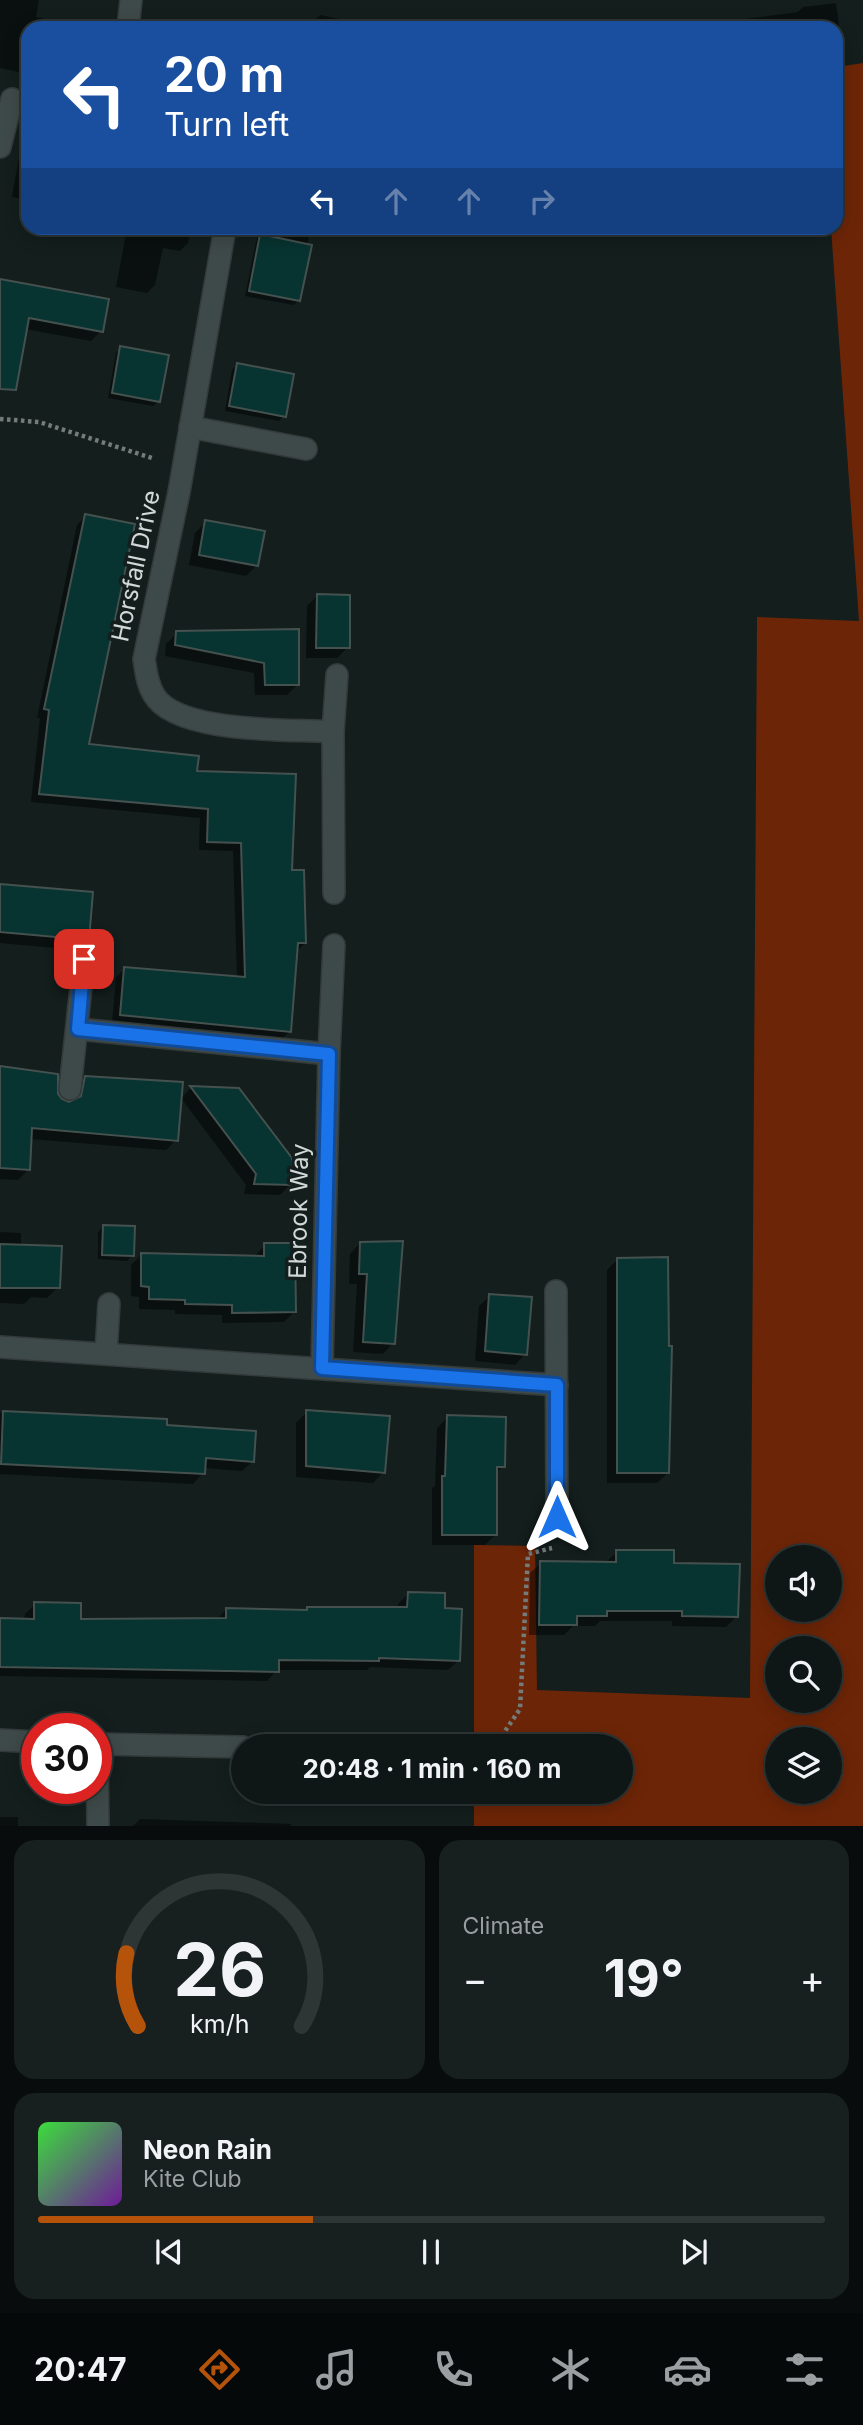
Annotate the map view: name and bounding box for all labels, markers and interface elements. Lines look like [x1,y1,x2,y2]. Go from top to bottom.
text: 20 m [164,45,284,104]
icon: left [49,49,140,140]
text: Turn left [164,105,289,144]
icon: left [304,182,342,220]
icon: ahead [377,182,415,220]
icon: ahead [450,182,488,220]
icon: right [523,182,561,220]
street label: Horsfall Drive [105,488,166,644]
pin [54,929,114,989]
icon: arrive [65,940,103,978]
street label: Ebrook Way [283,1143,314,1279]
position arrow [520,1480,594,1554]
map controls [765,1545,842,1804]
button: sound [765,1545,842,1622]
button: search [765,1636,842,1713]
speed limit sign: 30 [21,1713,112,1804]
button: layers [765,1727,842,1804]
text: 20:48 · 1 min · 160 m [303,1753,561,1784]
text: Climate [463,1912,544,1940]
text: 26 [173,1925,266,2014]
text: 19° [604,1947,684,2010]
text: − [463,1956,488,2002]
text: + [800,1956,825,2002]
text: km/h [190,2008,249,2038]
text: Neon Rain [143,2134,272,2165]
text: Kite Club [143,2165,242,2193]
icon: previous [150,2233,188,2271]
icon: pause [412,2233,450,2271]
icon: next [675,2233,713,2271]
icon: directions [195,2345,244,2394]
icon: music [312,2345,361,2394]
icon: phone [429,2345,478,2394]
icon: climate [546,2345,595,2394]
icon: car [663,2345,712,2394]
icon: filters [780,2345,829,2394]
text: 20:47 [34,2350,127,2389]

